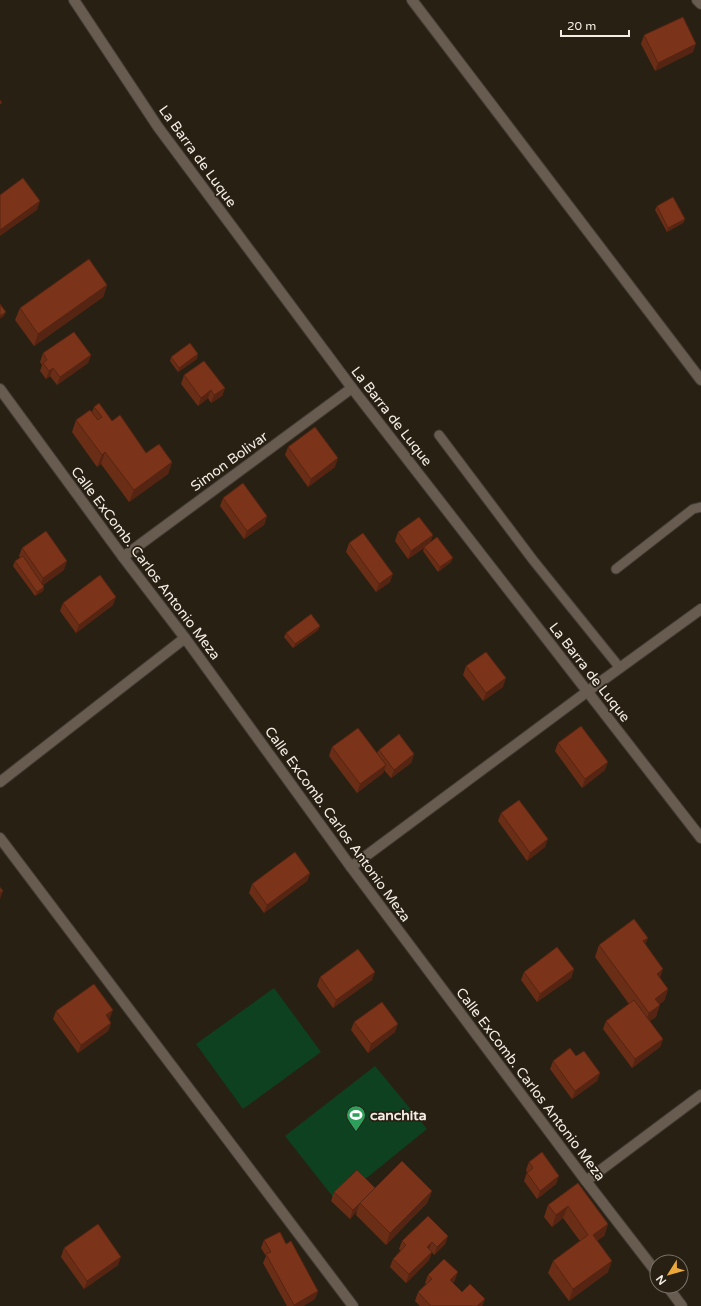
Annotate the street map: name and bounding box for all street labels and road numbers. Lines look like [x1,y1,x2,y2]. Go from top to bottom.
street label: La Barra de Luque [155,102,240,211]
street label: La Barra de Luque [347,363,436,470]
street label: Simon Bolivar [187,427,272,495]
street label: Calle ExComb. Carlos Antonio Meza [67,463,224,663]
street label: La Barra de Luque [545,619,634,726]
street label: Calle ExComb. Carlos Antonio Meza [261,723,414,925]
street label: Calle ExComb. Carlos Antonio Meza [452,984,609,1184]

